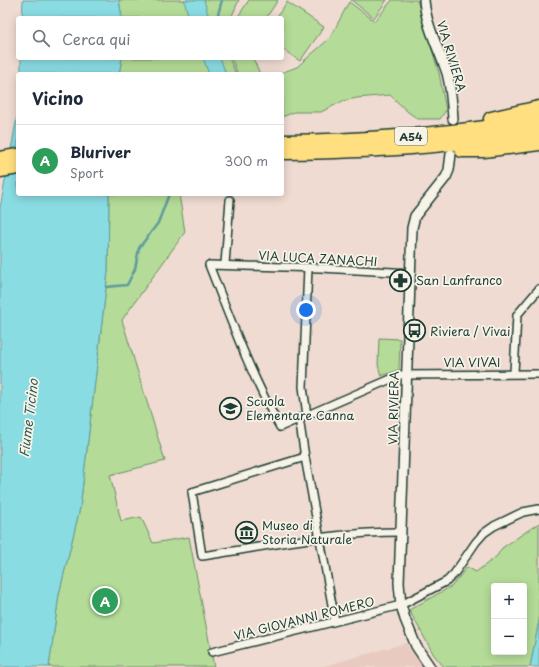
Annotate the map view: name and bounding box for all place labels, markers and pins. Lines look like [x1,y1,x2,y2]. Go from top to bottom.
pharmacy icon: San Lanfranco [387,267,413,293]
place label: San Lanfranco [416,271,502,289]
bus stop icon: Riviera / Vivai [402,318,428,344]
place label: Riviera / Vivai [430,322,511,340]
place label: Scuola Elementare Canna [246,392,354,424]
school or university icon: Scuola Elementare Canna [217,395,243,421]
place label: Museo di Storia Naturale [262,516,352,548]
museum icon: Museo di Storia Naturale [234,519,260,545]
pin: A [92,586,118,616]

